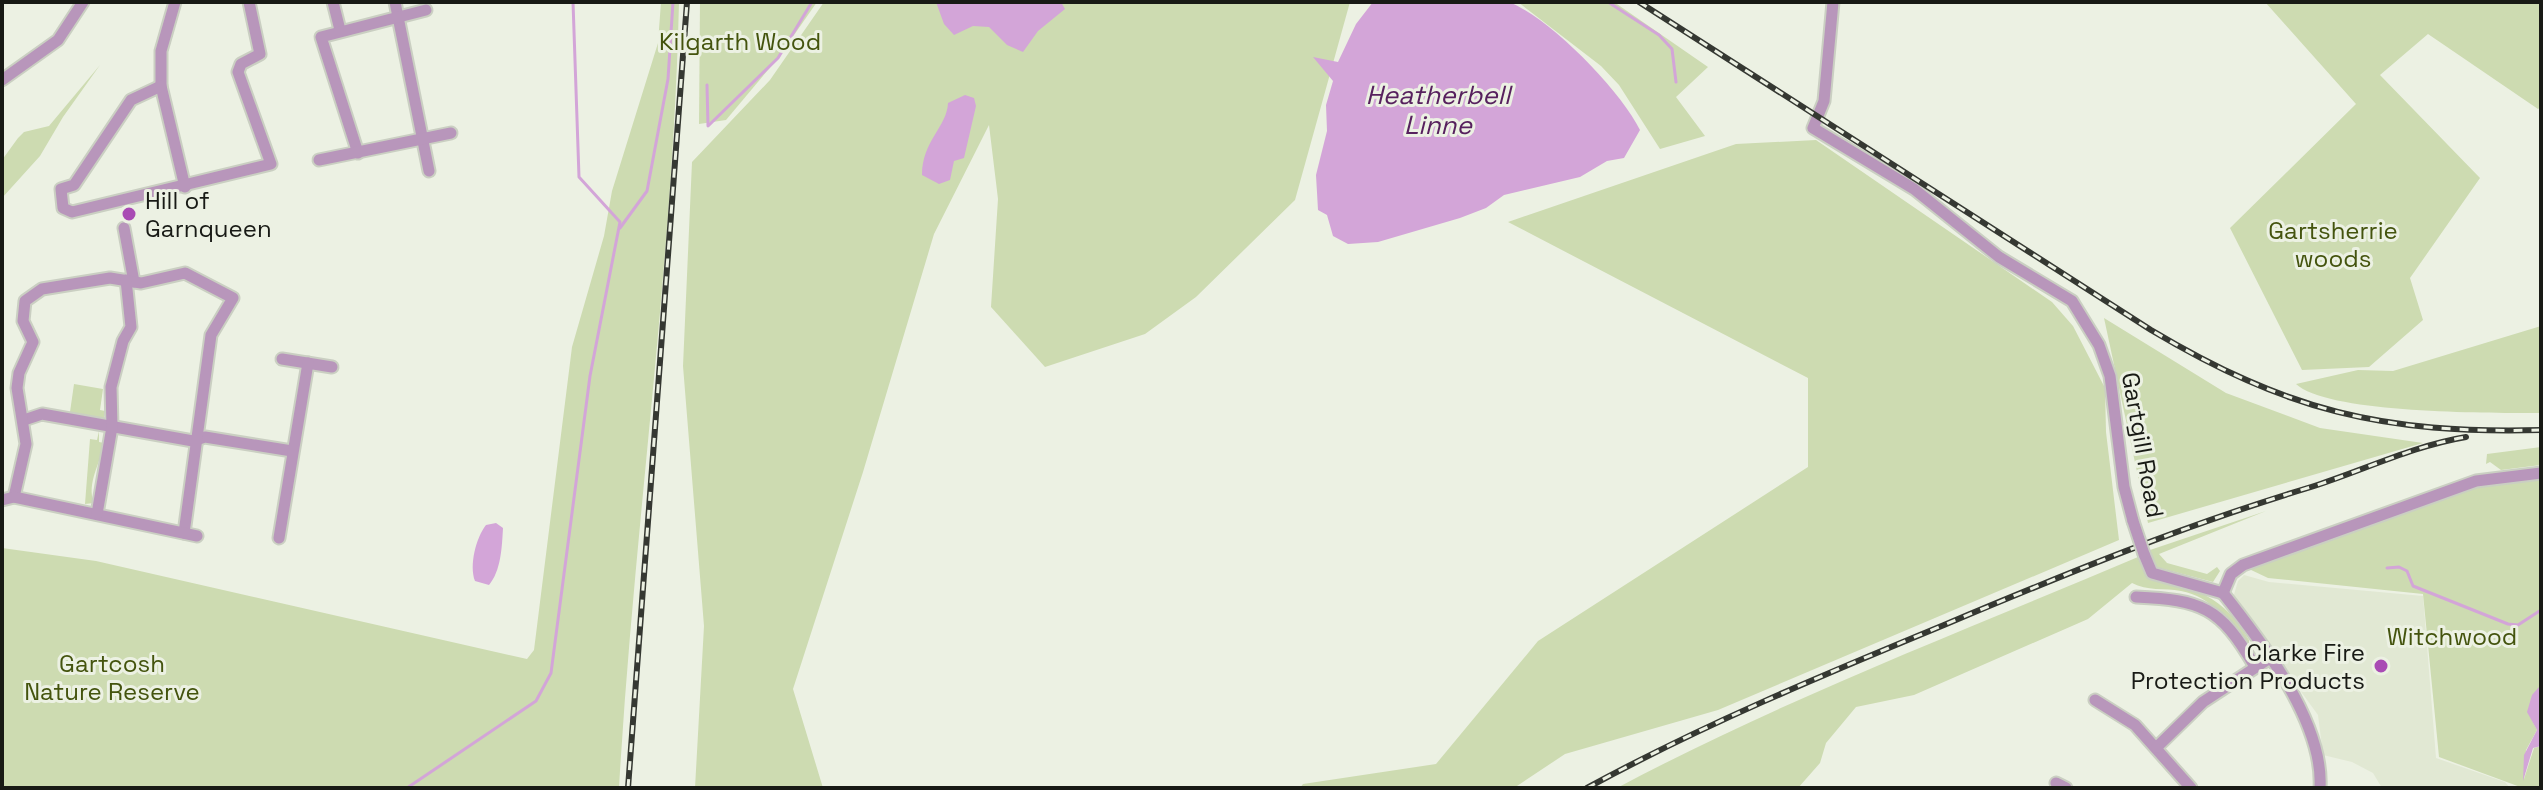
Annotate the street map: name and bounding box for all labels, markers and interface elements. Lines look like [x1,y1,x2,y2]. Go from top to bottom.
park label: Kilgarth Wood [659,26,821,57]
water label: Heatherbell Linne [1366,78,1513,142]
place label: Hill of Garnqueen [145,185,272,244]
marker: Hill of Garnqueen [120,205,138,223]
park label: Gartsherrie woods [2268,215,2398,274]
street label: Gartgill Road [2115,370,2171,520]
park label: Witchwood [2387,621,2517,652]
place label: Clarke Fire Protection Products [2131,637,2365,696]
park label: Gartcosh Nature Reserve [24,648,200,707]
marker: Clarke Fire Protection Products [2372,657,2390,675]

